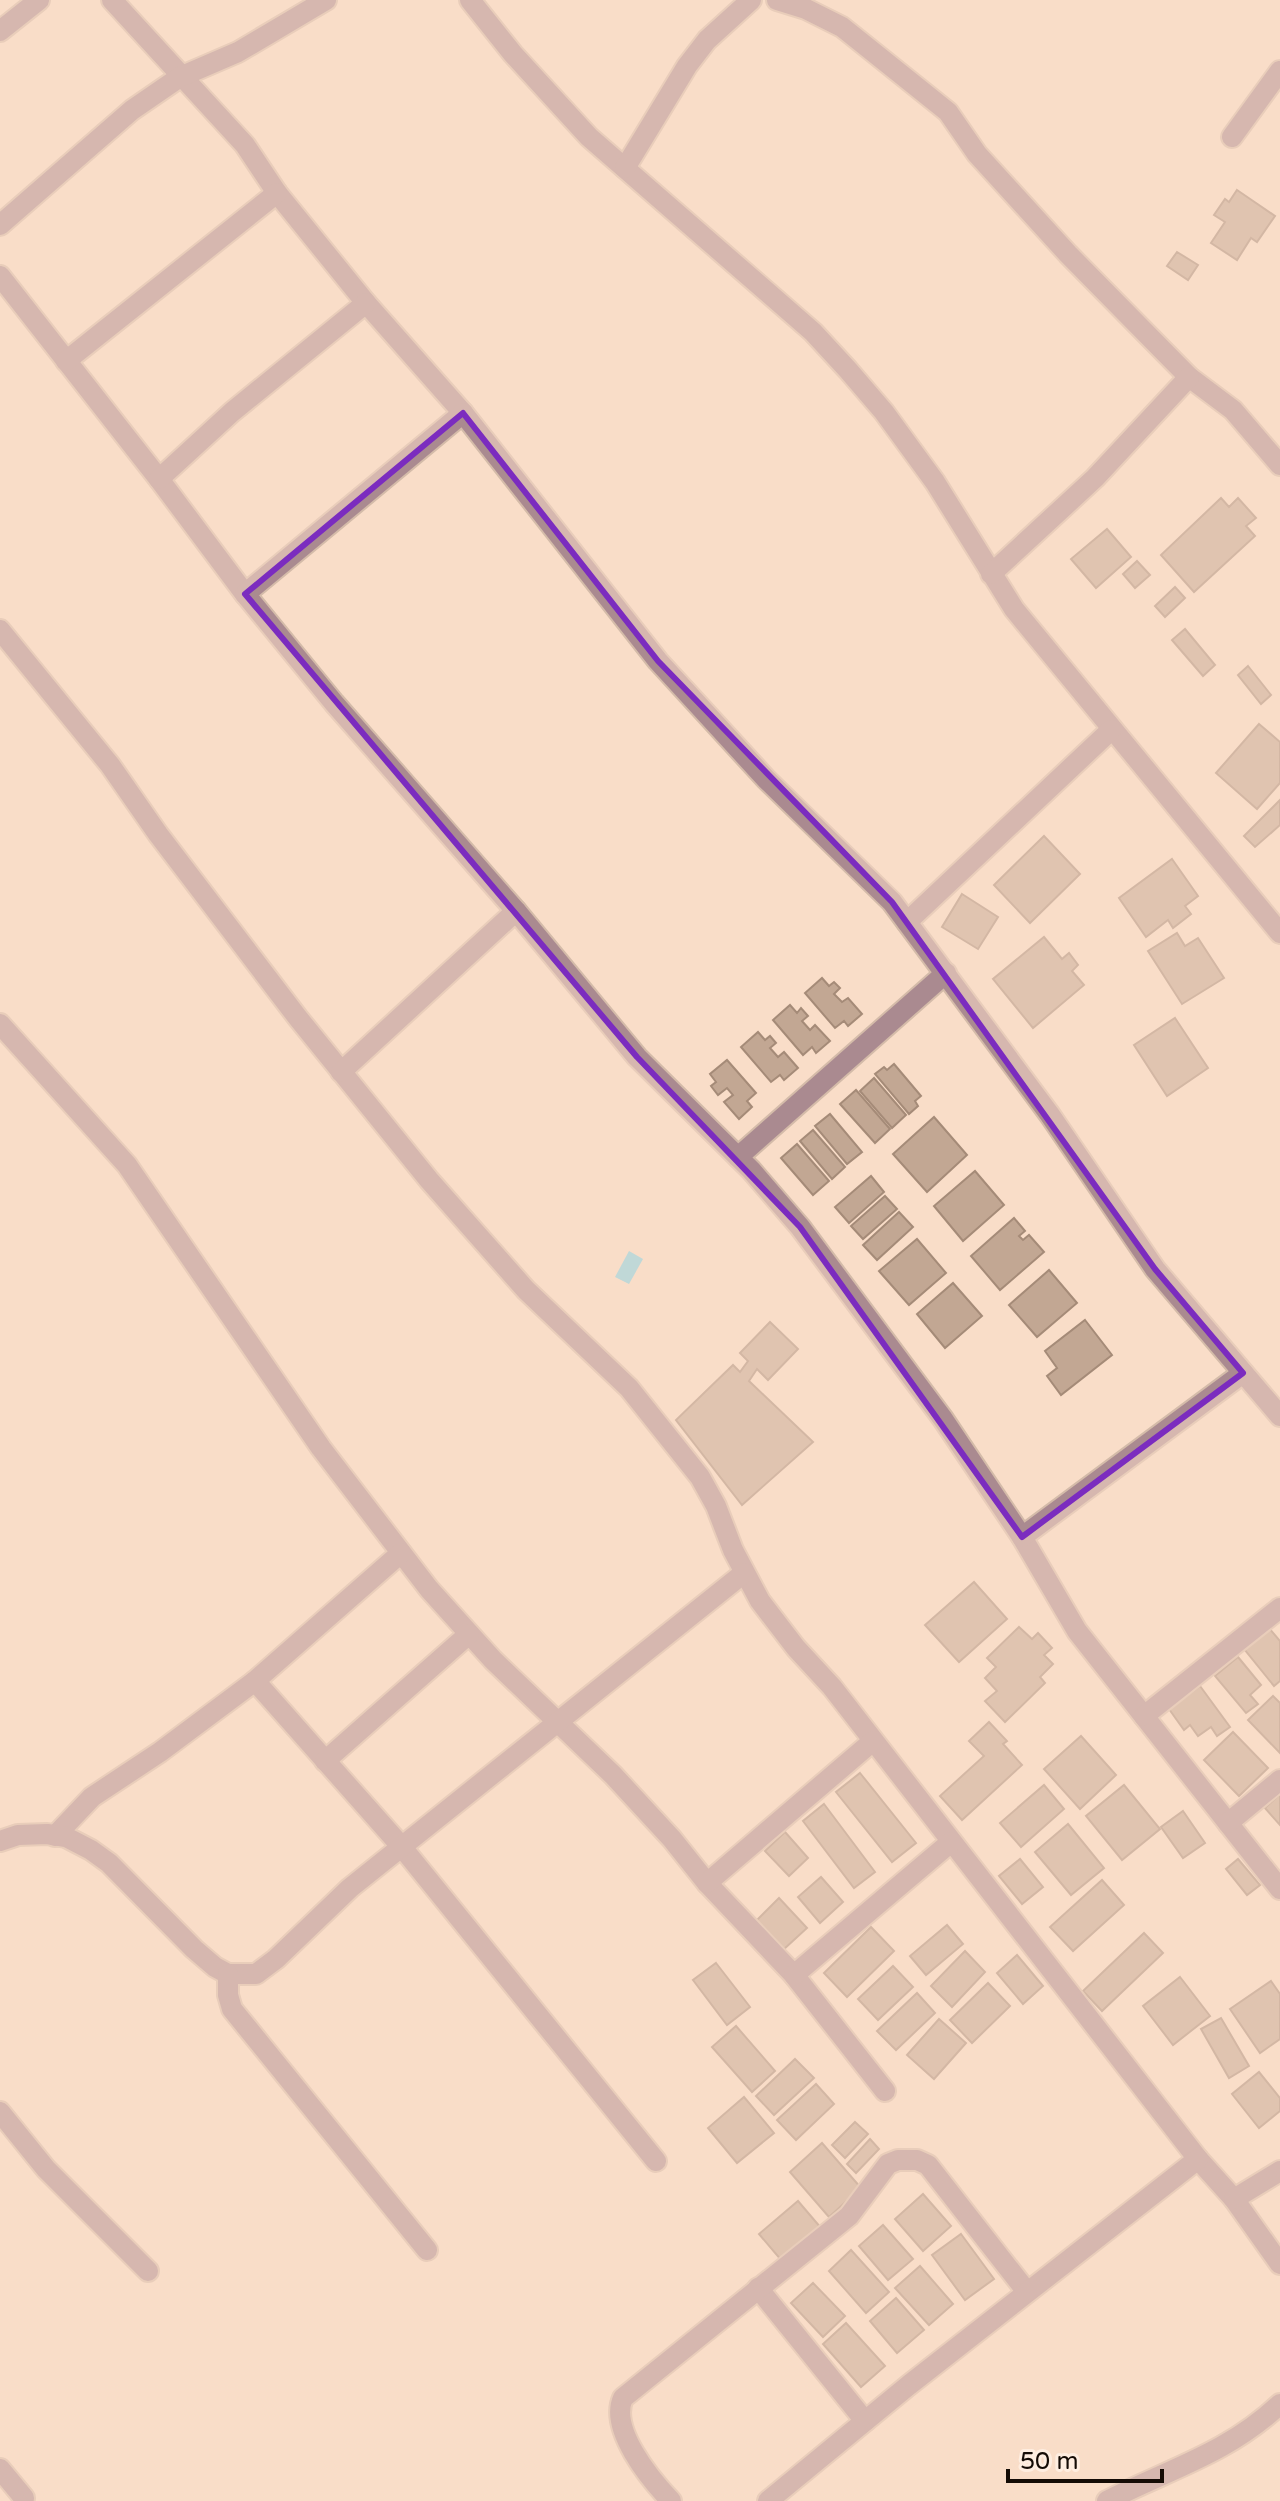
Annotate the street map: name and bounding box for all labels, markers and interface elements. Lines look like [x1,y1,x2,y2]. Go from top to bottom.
scale bar [1008,2433,1162,2483]
text: 50 m [1020,2447,1078,2476]

